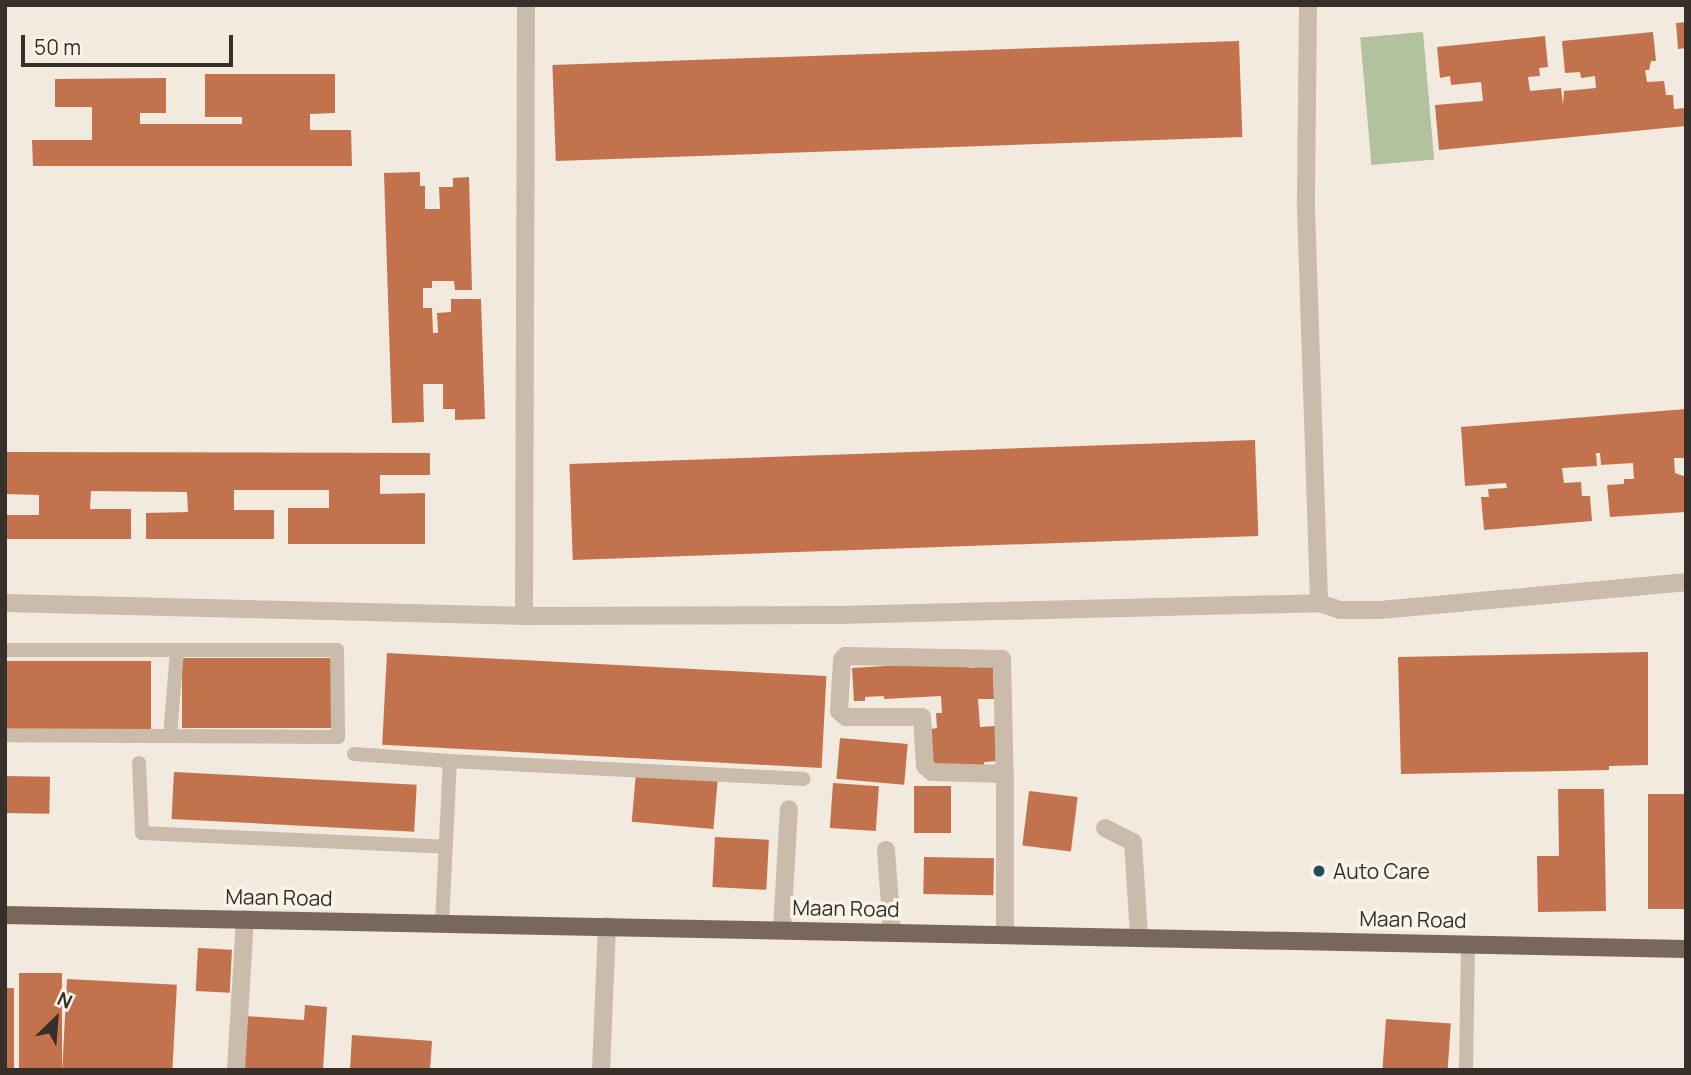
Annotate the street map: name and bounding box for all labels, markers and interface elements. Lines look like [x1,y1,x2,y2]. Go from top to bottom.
scale bar [24,21,236,65]
text: 50 m [34,33,81,61]
place label: Auto Care [1333,858,1430,884]
marker: Auto Care [1311,863,1327,879]
street label: Maan Road [225,883,333,911]
street label: Maan Road [792,894,900,922]
street label: Maan Road [1359,905,1467,933]
north arrow [21,984,91,1054]
text: N [53,985,77,1015]

